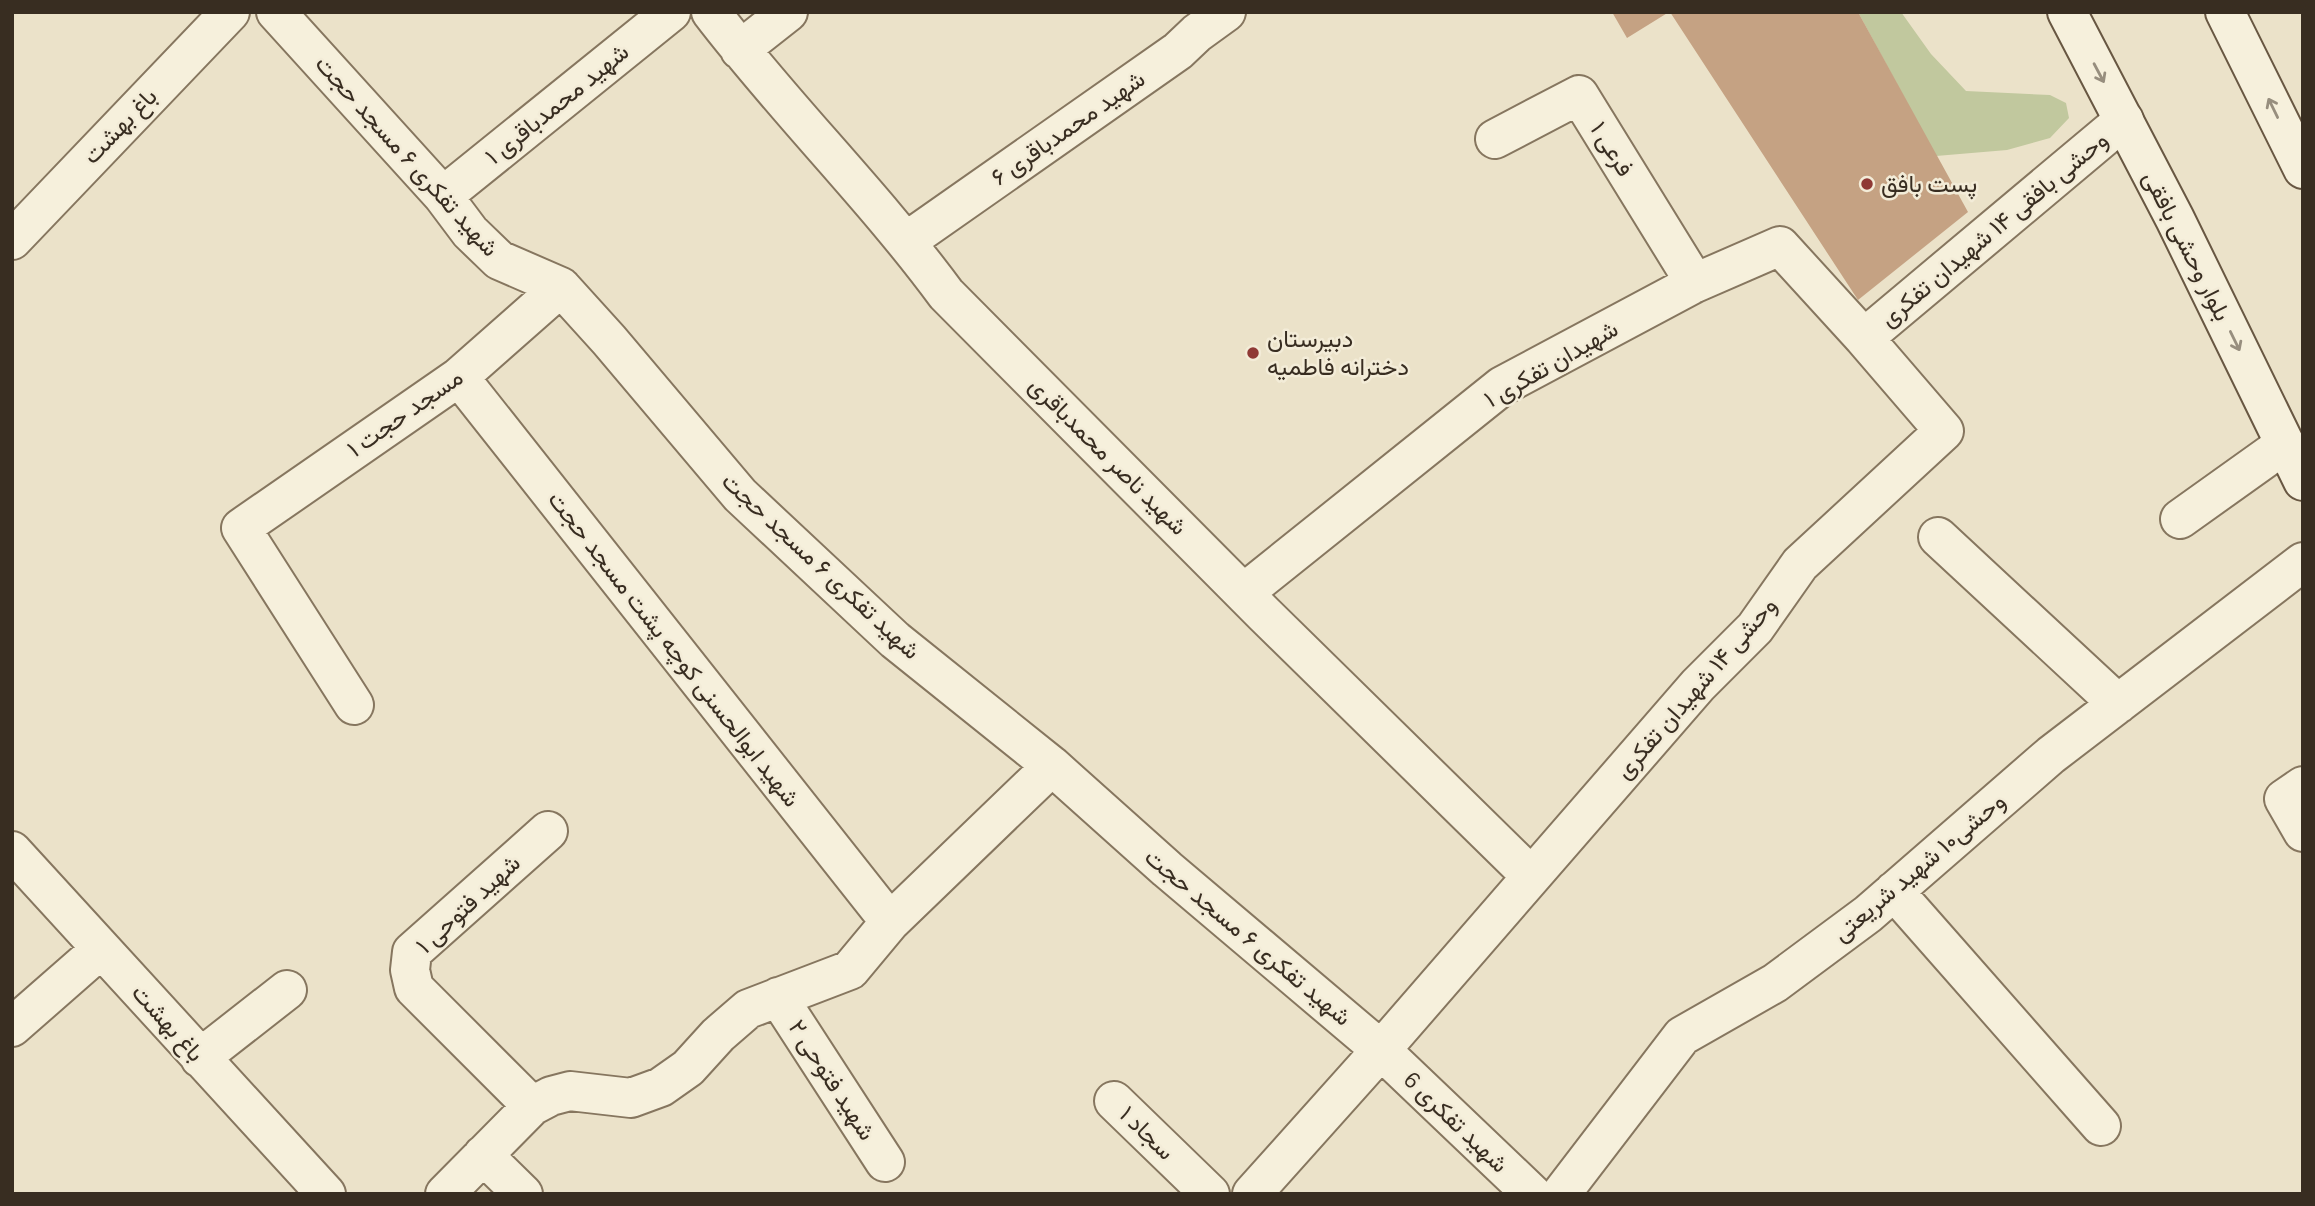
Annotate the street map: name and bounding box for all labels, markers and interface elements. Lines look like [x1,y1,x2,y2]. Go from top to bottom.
street label: شهید محمدباقری ۱ [479,37,635,171]
street label: شهید تفکری ۶ مسجد حجت [309,49,505,263]
one-way arrow [2092,62,2106,83]
street label: شهید محمدباقری ۶ [985,64,1151,192]
street label: باغ بهشت [77,82,164,171]
one-way arrow [2265,98,2279,119]
street label: فرعی ۱ [1584,116,1640,182]
street label: وحشی بافقی ۱۴ شهیدان تفکری [1874,125,2114,333]
street label: بلوار وحشی بافقی [2136,166,2238,326]
place label: پست بافق [1881,169,1977,200]
marker: پست بافق [1859,176,1875,192]
street label: شهیدان تفکری ۱ [1479,314,1623,414]
place label: دبیرستان دخترانه فاطمیه [1267,324,1409,382]
one-way arrow [2228,330,2242,351]
marker: دبیرستان دخترانه فاطمیه [1245,345,1261,361]
street label: مسجد حجت ۱ [341,362,468,463]
street label: شهید ناصر محمدباقری [1022,370,1194,542]
street label: شهید تفکری ۶ مسجد حجت [715,466,927,666]
street label: شهید ابوالحسنی کوچه پشت مسجد حجت [541,485,807,813]
street label: وحشی ۱۴ شهیدان تفکری [1609,591,1783,785]
street label: وحشی۱۰ شهید شریعتی [1826,786,2012,948]
street label: شهید تفکری ۶ مسجد حجت [1139,842,1357,1032]
street label: شهید فتوحی ۱ [409,848,527,960]
street label: باغ بهشت [125,978,211,1069]
street label: شهید فتوحی ۲ [782,1014,882,1146]
street label: شهید تفکری 6 [1397,1065,1515,1179]
street label: سجاد ۱ [1114,1099,1181,1166]

